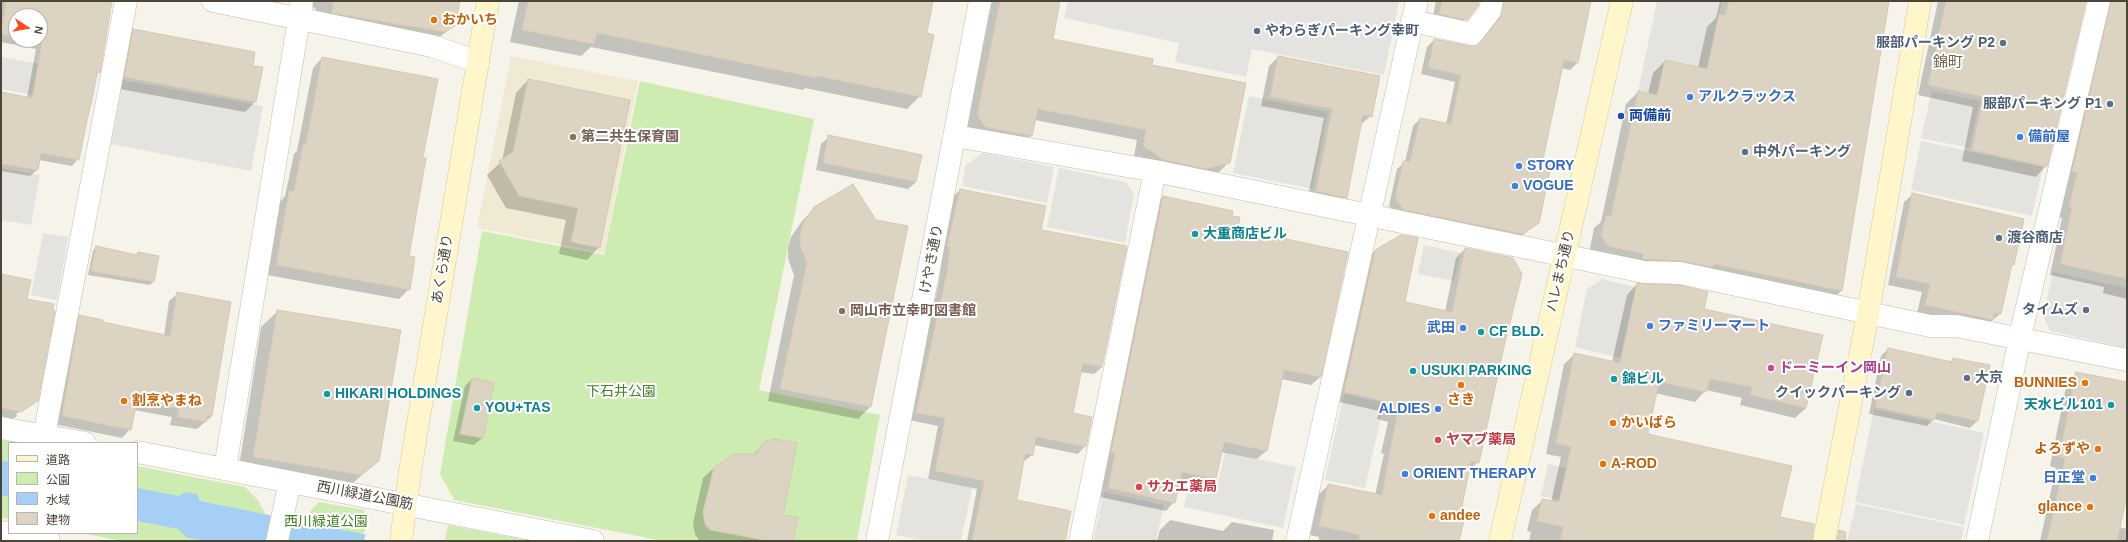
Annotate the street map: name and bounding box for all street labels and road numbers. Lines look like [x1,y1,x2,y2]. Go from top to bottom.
street label: けやき通り [917,223,947,295]
street label: ハレまち通り [1543,228,1579,314]
street label: あくら通り [429,233,457,305]
street label: 西川緑道公園筋 [315,478,415,514]

